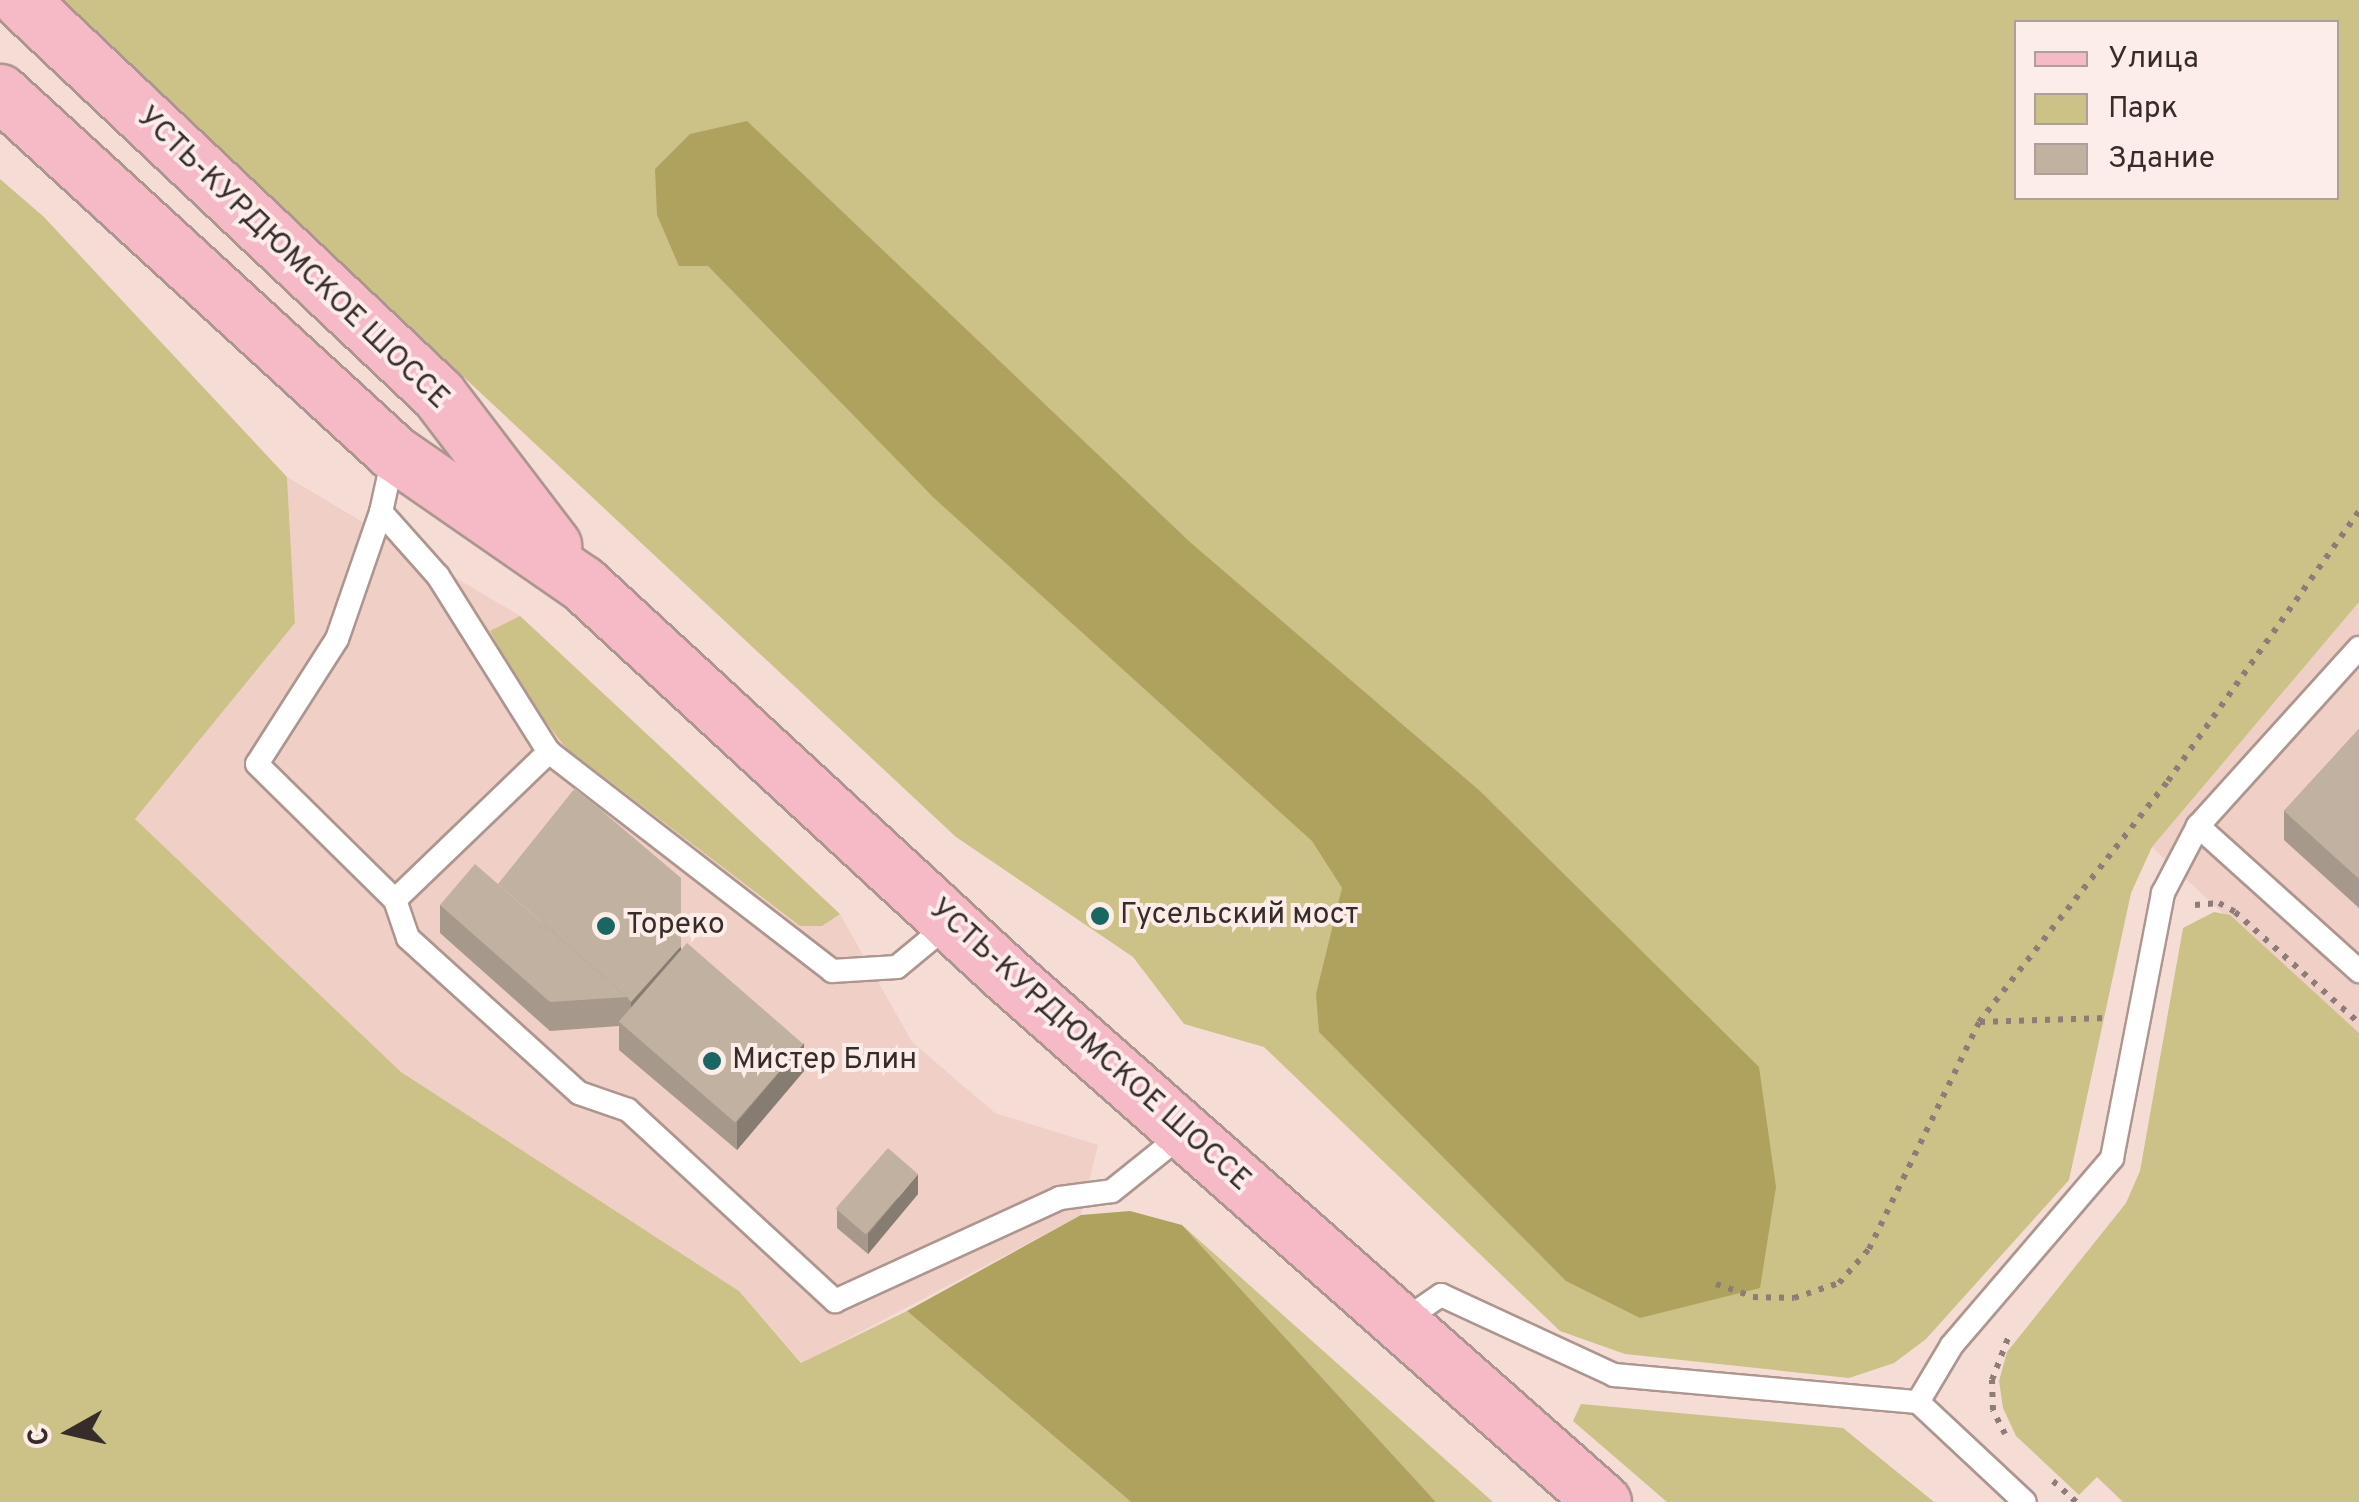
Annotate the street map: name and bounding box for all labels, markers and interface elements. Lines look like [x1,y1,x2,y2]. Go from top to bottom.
legend [2014,20,2339,200]
text: Улица [2108,41,2199,78]
text: Парк [2108,91,2178,128]
street label: УСТЬ-КУРДЮМСКОЕ ШОССЕ [128,100,456,418]
text: Здание [2108,141,2215,178]
street label: УСТЬ-КУРДЮМСКОЕ ШОССЕ [921,892,1257,1200]
place label: Гусельский мост [1120,898,1359,934]
marker: Гусельский мост [1089,905,1111,927]
place label: Тореко [626,908,725,944]
marker: Тореко [595,915,617,937]
place label: Мистер Блин [732,1043,917,1079]
marker: Мистер Блин [701,1050,723,1072]
north arrow [20,1382,120,1482]
text: С [21,1425,59,1448]

